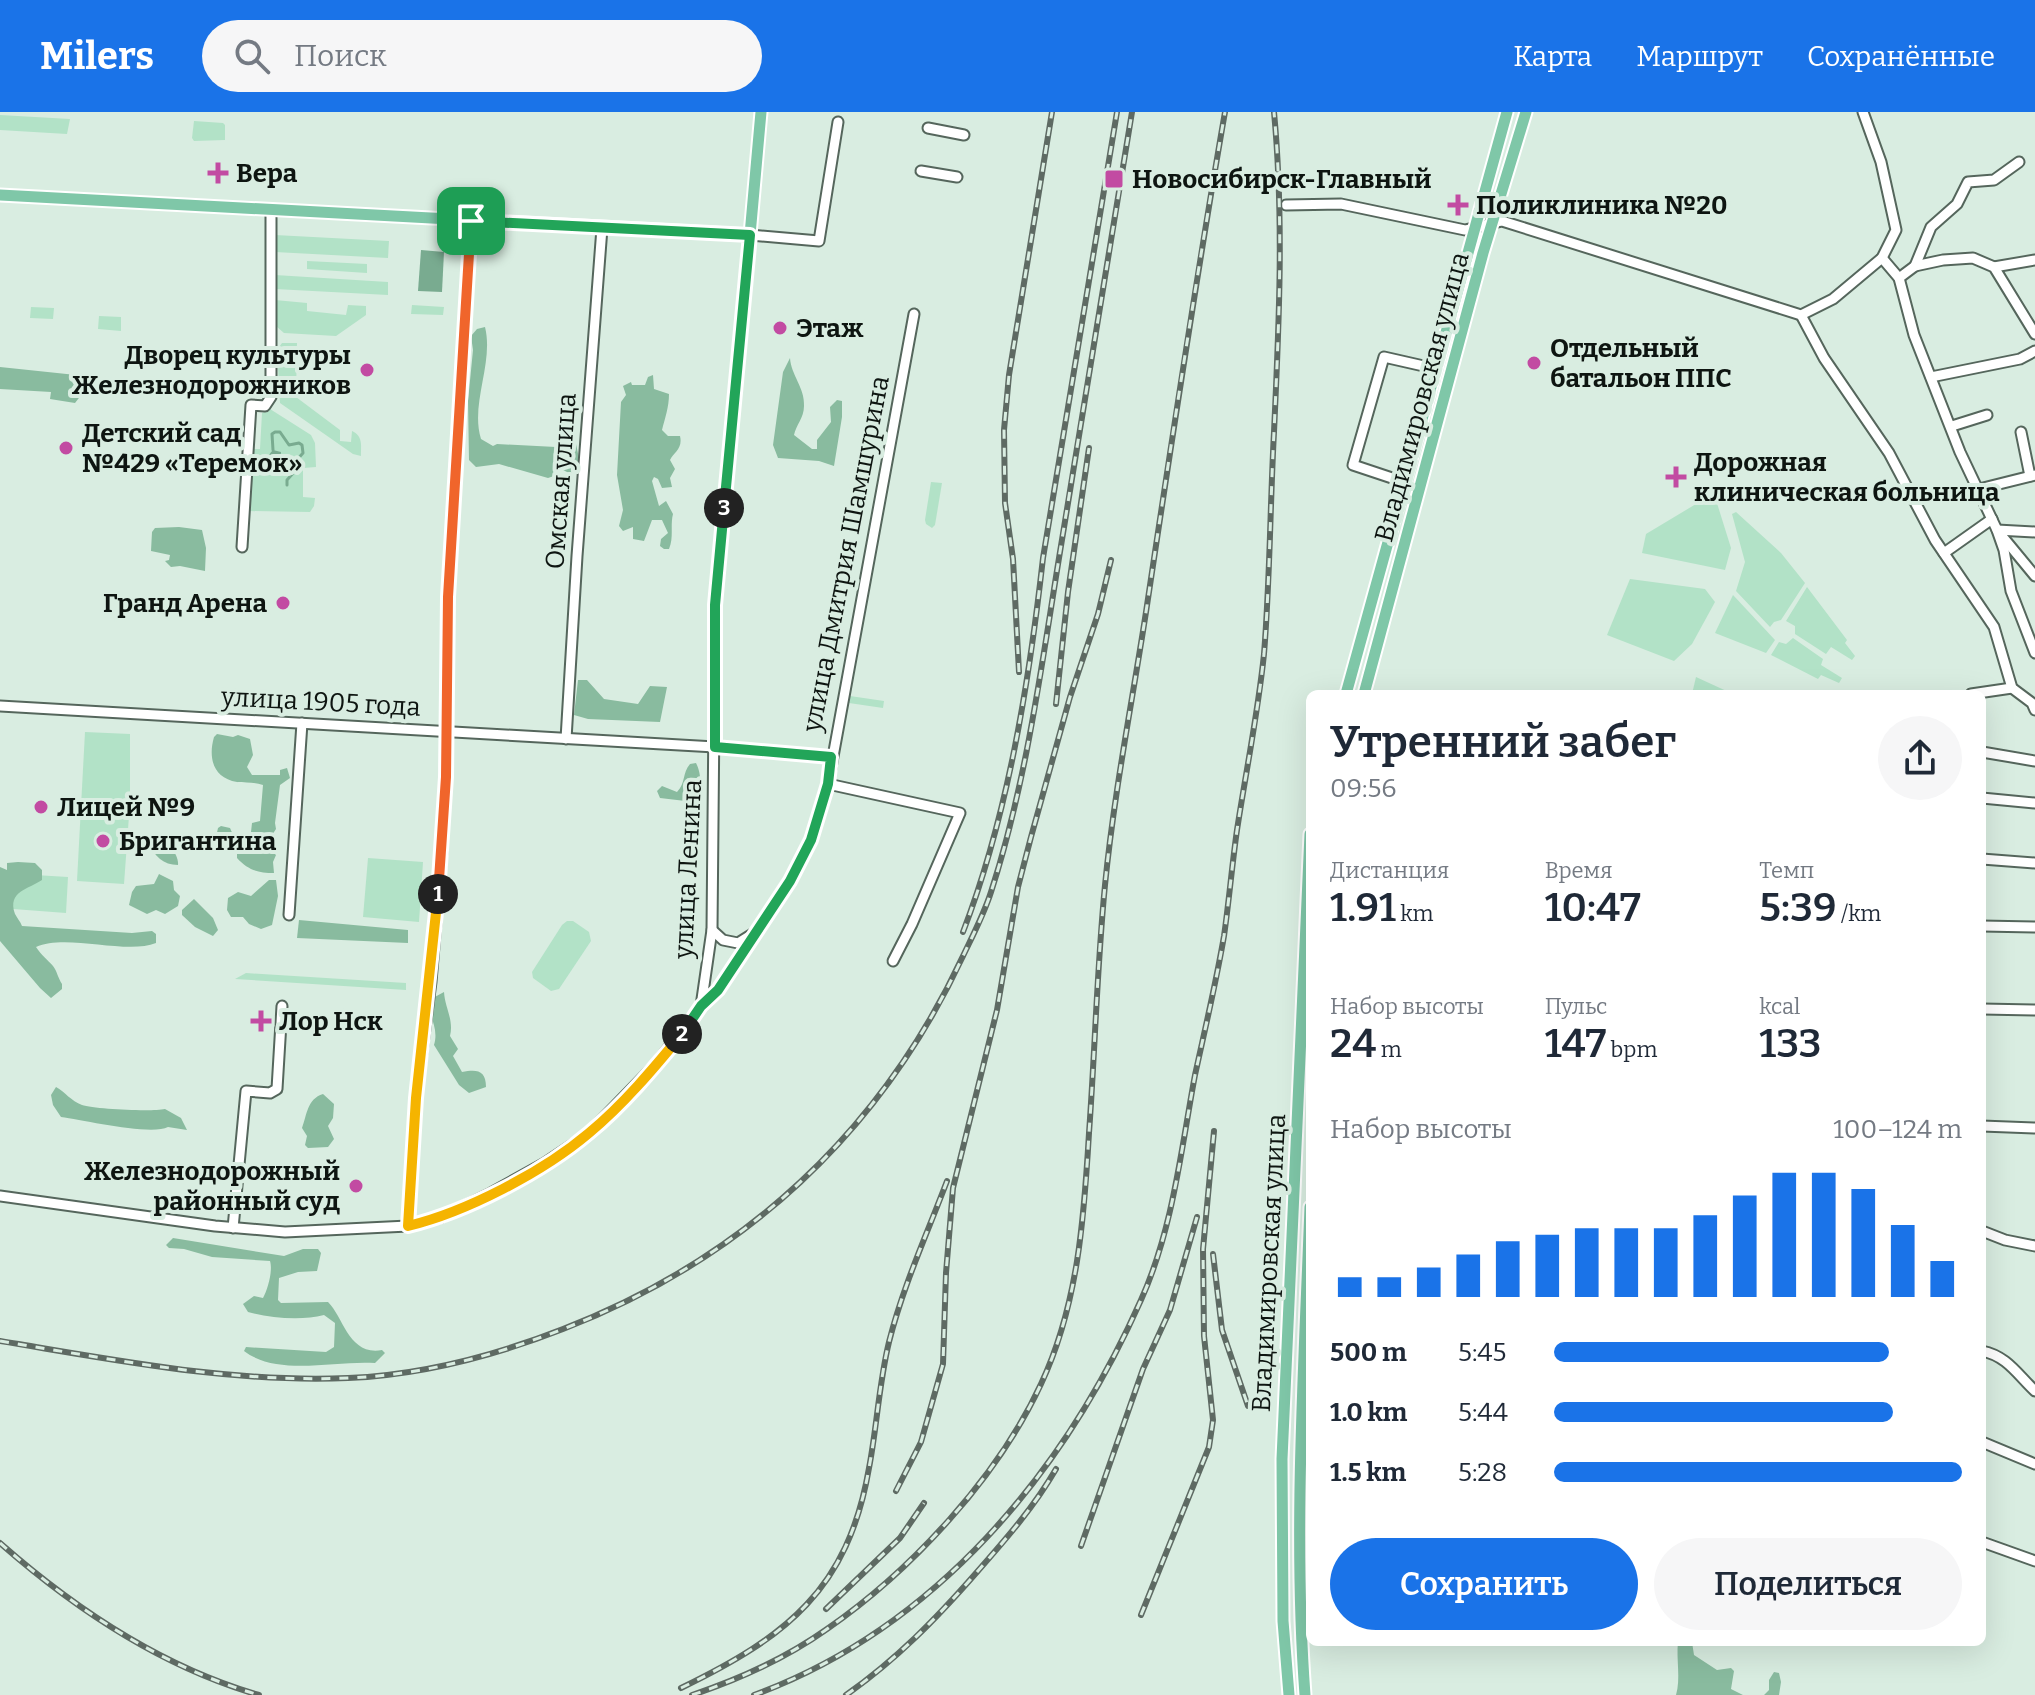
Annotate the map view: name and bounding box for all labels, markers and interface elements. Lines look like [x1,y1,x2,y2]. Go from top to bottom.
search box [202,20,762,92]
text: Milers [40,33,154,79]
icon: search [230,34,274,78]
text: Поиск [294,38,387,74]
text: Карта [1513,40,1592,73]
text: Маршрут [1636,40,1763,73]
text: Сохранённые [1807,40,1995,73]
place label: Вера [236,158,298,189]
marker: Вера [207,162,229,184]
place label: Новосибирск-Главный [1132,164,1432,195]
marker: Новосибирск-Главный [1103,168,1125,190]
pin [437,187,505,255]
place label: Поликлиника №20 [1476,190,1727,221]
marker: Поликлиника №20 [1447,194,1469,216]
icon: arrive [449,199,493,243]
street label: Владимировская улица [1368,249,1476,545]
place label: Этаж [796,313,864,344]
marker: Этаж [771,319,789,337]
place label: Отдельный батальон ППС [1550,333,1732,394]
place label: Дворец культуры Железнодорожников [72,340,351,401]
marker: Отдельный батальон ППС [1525,354,1543,372]
marker: Дворец культуры Железнодорожников [358,361,376,379]
street label: улица Дмитрия Шамшурина [796,373,896,736]
street label: Омская улица [539,392,583,570]
place label: Детский сад №429 «Теремок» [82,418,302,479]
marker: Детский сад №429 «Теремок» [57,439,75,457]
place label: Дорожная клиническая больница [1694,447,2000,508]
marker: Дорожная клиническая больница [1665,466,1687,488]
pin: 3 [704,488,744,528]
text: 3 [718,494,730,521]
place label: Гранд Арена [103,588,267,619]
marker: Гранд Арена [274,594,292,612]
street label: улица 1905 года [219,681,422,723]
text: Утренний забег [1330,716,1676,769]
button: share [1878,716,1962,800]
text: 09:56 [1330,773,1397,804]
street label: улица Ленина [668,778,708,961]
place label: Лицей №9 [57,792,195,823]
marker: Лицей №9 [32,798,50,816]
place label: Бригантина [119,826,277,857]
marker: Бригантина [94,832,112,850]
text: Дистанция [1330,857,1449,884]
text: Время [1545,857,1612,884]
text: Темп [1759,857,1814,884]
pin: 1 [418,874,458,914]
text: 1 [433,880,443,907]
text: 1.91 [1330,884,1396,932]
text: 10:47 [1545,884,1641,932]
text: 5:39 [1759,884,1837,932]
text: km [1396,900,1433,927]
text: /km [1837,900,1881,927]
text: Набор высоты [1330,993,1484,1020]
text: Пульс [1545,993,1607,1020]
text: kcal [1759,993,1800,1020]
place label: Лор Нск [279,1006,383,1037]
marker: Лор Нск [250,1010,272,1032]
pin: 2 [662,1014,702,1054]
text: 2 [676,1020,688,1047]
text: 24 [1330,1020,1376,1068]
text: 147 [1545,1020,1606,1068]
text: 133 [1759,1020,1821,1068]
text: m [1376,1036,1402,1063]
text: bpm [1606,1036,1657,1063]
street label: Владимировская улица [1246,1113,1292,1413]
text: Набор высоты [1330,1114,1512,1145]
text: 100–124 m [1833,1114,1962,1145]
place label: Железнодорожный районный суд [84,1156,340,1217]
marker: Железнодорожный районный суд [347,1177,365,1195]
text: 500 m [1330,1337,1407,1368]
text: 5:45 [1458,1337,1506,1368]
text: 1.0 km [1330,1397,1407,1428]
text: 5:44 [1458,1397,1508,1428]
text: 1.5 km [1330,1457,1406,1488]
text: 5:28 [1458,1457,1507,1488]
button: Сохранить [1330,1538,1638,1630]
button: Поделиться [1654,1538,1962,1630]

